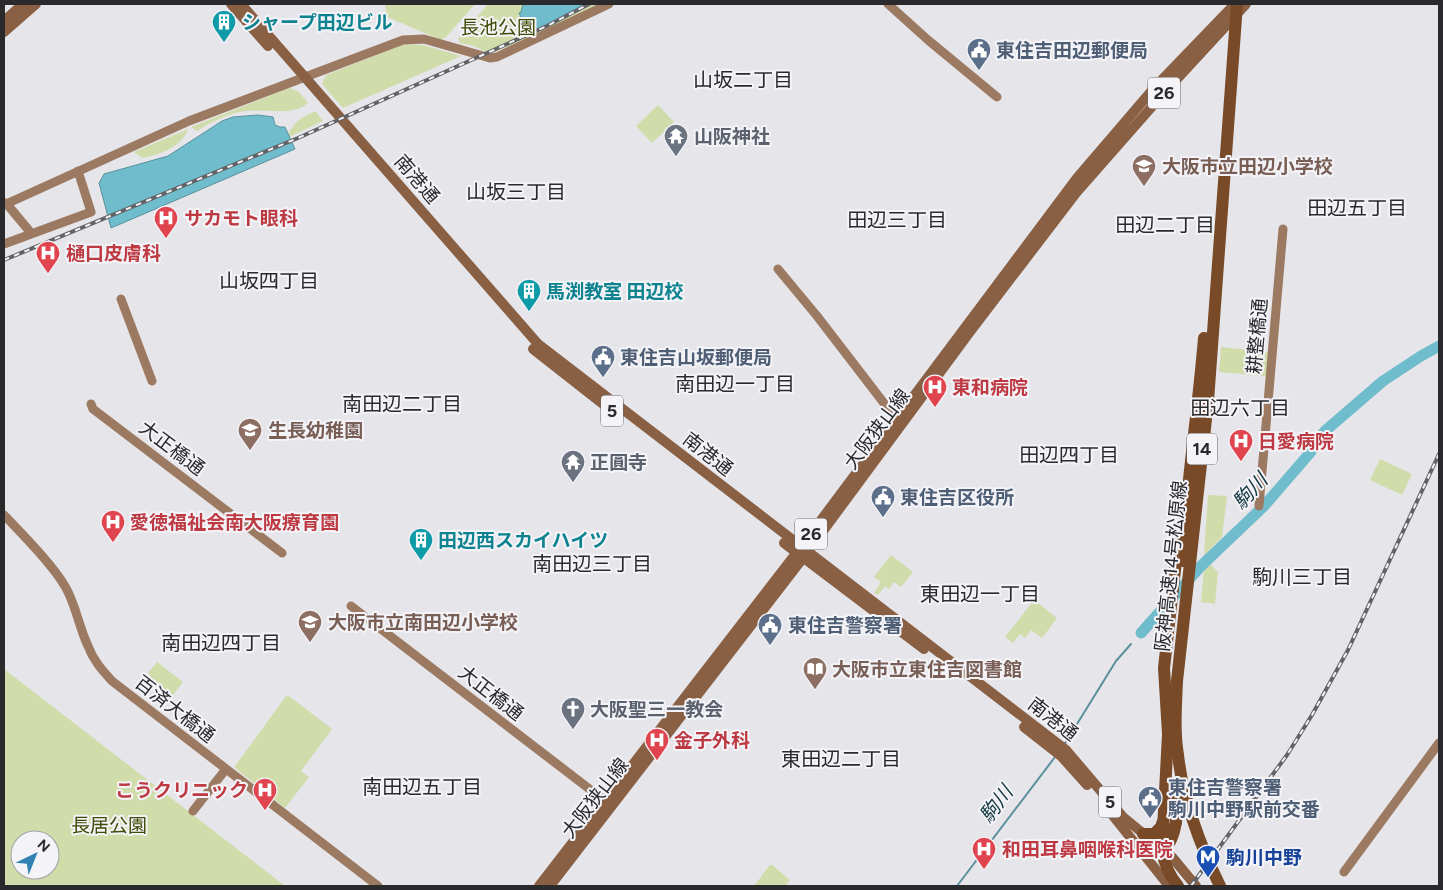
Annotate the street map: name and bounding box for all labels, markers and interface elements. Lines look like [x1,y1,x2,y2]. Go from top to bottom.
building icon: シャープ田辺ビル [211,9,237,43]
place label: シャープ田辺ビル [242,11,393,34]
park label: 長池公園 [460,16,536,39]
public building icon: 東住吉田辺郵便局 [966,37,992,71]
place label: 東住吉田辺郵便局 [996,39,1148,62]
district label: 山坂二丁目 [693,68,793,92]
road number: 26 [1148,78,1180,109]
temple icon: 山阪神社 [663,123,689,157]
place label: 山阪神社 [694,125,770,148]
street label: 南港通 [390,150,444,208]
school or university icon: 大阪市立田辺小学校 [1131,153,1157,187]
place label: 大阪市立田辺小学校 [1162,155,1333,178]
district label: 山坂三丁目 [466,180,566,204]
district label: 田辺五丁目 [1307,196,1407,220]
hospital icon: サカモト眼科 [153,205,179,239]
place label: サカモト眼科 [184,207,298,230]
district label: 田辺三丁目 [847,208,947,232]
district label: 田辺二丁目 [1115,213,1215,237]
hospital icon: 樋口皮膚科 [35,240,61,274]
place label: 樋口皮膚科 [66,242,161,265]
district label: 山坂四丁目 [219,269,319,293]
building icon: 馬渕教室 田辺校 [516,278,542,312]
place label: 馬渕教室 田辺校 [546,280,684,303]
street label: 耕整橋通 [1242,297,1272,375]
public building icon: 東住吉山坂郵便局 [590,344,616,378]
place label: 東住吉山坂郵便局 [620,346,772,369]
district label: 南田辺一丁目 [675,372,795,396]
hospital icon: 東和病院 [922,374,948,408]
place label: 東和病院 [952,376,1028,399]
street label: 大阪狭山線 [839,384,915,474]
district label: 南田辺二丁目 [342,392,462,416]
road number: 5 [601,396,623,426]
district label: 田辺六丁目 [1190,396,1290,420]
street label: 大正橋通 [135,416,209,480]
school or university icon: 生長幼稚園 [237,417,263,451]
place label: 生長幼稚園 [268,419,363,442]
street label: 南港通 [678,427,738,481]
hospital icon: 日愛病院 [1228,428,1254,462]
place label: 日愛病院 [1258,430,1334,453]
road number: 14 [1187,434,1217,464]
district label: 田辺四丁目 [1019,443,1119,467]
temple icon: 正圓寺 [560,449,586,483]
place label: 正圓寺 [590,451,647,474]
water label: 駒川 [1228,467,1274,514]
street label: 阪神高速14号松原線 [1151,479,1191,653]
public building icon: 東住吉区役所 [870,484,896,518]
place label: 東住吉区役所 [900,486,1014,509]
hospital icon: 愛徳福祉会南大阪療育園 [100,509,126,543]
place label: 愛徳福祉会南大阪療育園 [130,511,339,534]
road number: 26 [795,518,827,550]
building icon: 田辺西スカイハイツ [408,527,434,561]
place label: 田辺西スカイハイツ [438,529,608,552]
district label: 南田辺三丁目 [532,552,652,576]
district label: 駒川三丁目 [1252,565,1352,589]
district label: 東田辺一丁目 [920,582,1040,606]
school or university icon: 大阪市立南田辺小学校 [297,609,323,643]
place label: 大阪市立南田辺小学校 [328,611,518,634]
public building icon: 東住吉警察署 [757,612,783,646]
place label: 東住吉警察署 [788,614,902,637]
district label: 南田辺四丁目 [161,631,281,655]
library icon: 大阪市立東住吉図書館 [802,656,828,690]
place label: 大阪市立東住吉図書館 [832,658,1022,681]
street label: 大正橋通 [454,661,528,725]
street label: 百済大橋通 [130,671,220,747]
street label: 南港通 [1023,692,1083,746]
church icon: 大阪聖三一教会 [560,696,586,730]
place label: 大阪聖三一教会 [590,698,723,721]
hospital icon: 金子外科 [644,727,670,761]
place label: 金子外科 [674,729,750,752]
district label: 東田辺二丁目 [781,747,901,771]
street label: 大阪狭山線 [557,753,633,843]
district label: 南田辺五丁目 [362,775,482,799]
place label: 東住吉警察署 駒川中野駅前交番 [1168,776,1320,821]
hospital icon: こうクリニック [252,777,278,811]
place label: こうクリニック [115,779,248,802]
water label: 駒川 [974,779,1019,827]
public building icon: 東住吉警察署 駒川中野駅前交番 [1137,785,1163,819]
road number: 5 [1099,786,1121,818]
park label: 長居公園 [71,814,147,837]
north arrow [10,830,60,880]
text: N [34,836,53,856]
hospital icon: 和田耳鼻咽喉科医院 [971,836,997,870]
place label: 和田耳鼻咽喉科医院 [1002,838,1173,861]
metro station icon: 駒川中野 [1195,844,1221,878]
place label: 駒川中野 [1226,846,1302,869]

